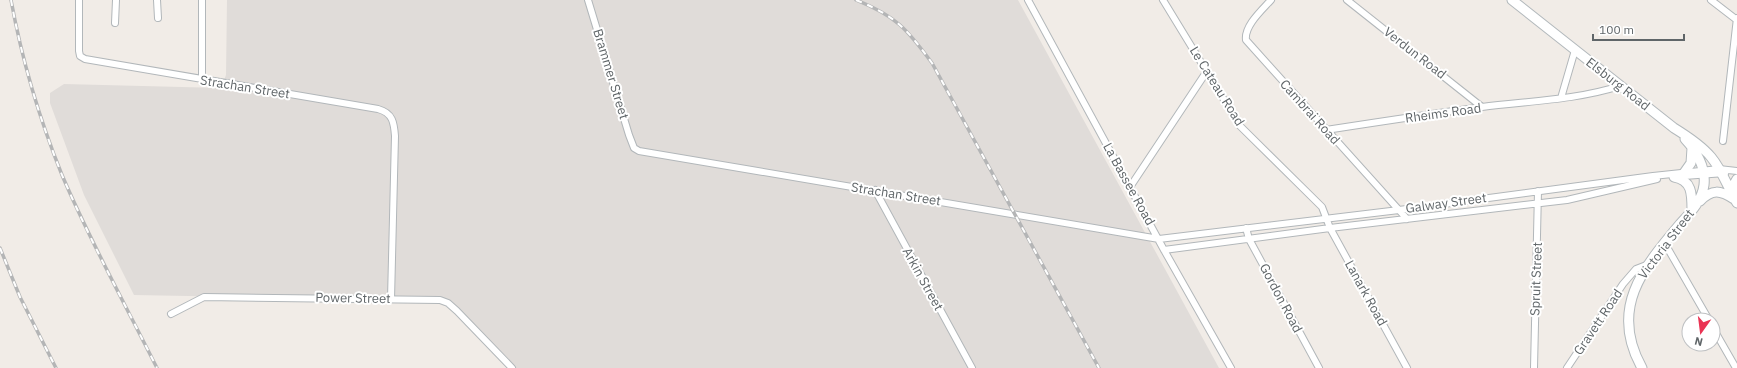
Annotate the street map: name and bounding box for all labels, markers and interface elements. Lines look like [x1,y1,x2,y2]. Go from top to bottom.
scale bar [1593,16,1684,42]
text: 100 m [1599,22,1634,37]
street label: Verdun Road [1380,23,1450,83]
street label: Brammer Street [589,27,633,121]
street label: Le Cateau Road [1186,43,1248,129]
street label: Elsburg Road [1583,54,1653,114]
street label: Strachan Street [199,72,291,102]
street label: Cambrai Road [1276,76,1344,148]
street label: Rheims Road [1404,99,1482,127]
street label: La Bassee Road [1099,140,1159,228]
street label: Strachan Street [850,179,942,209]
street label: Galway Street [1405,189,1487,217]
street label: Victoria Street [1634,206,1698,282]
street label: Spruit Street [1526,242,1546,316]
street label: Arkin Street [899,245,947,313]
street label: Lanark Road [1341,257,1391,329]
street label: Gordon Road [1256,260,1306,336]
street label: Gravett Road [1570,286,1626,358]
street label: Power Street [315,289,391,307]
north arrow [1681,312,1721,352]
text: N [1693,334,1704,349]

